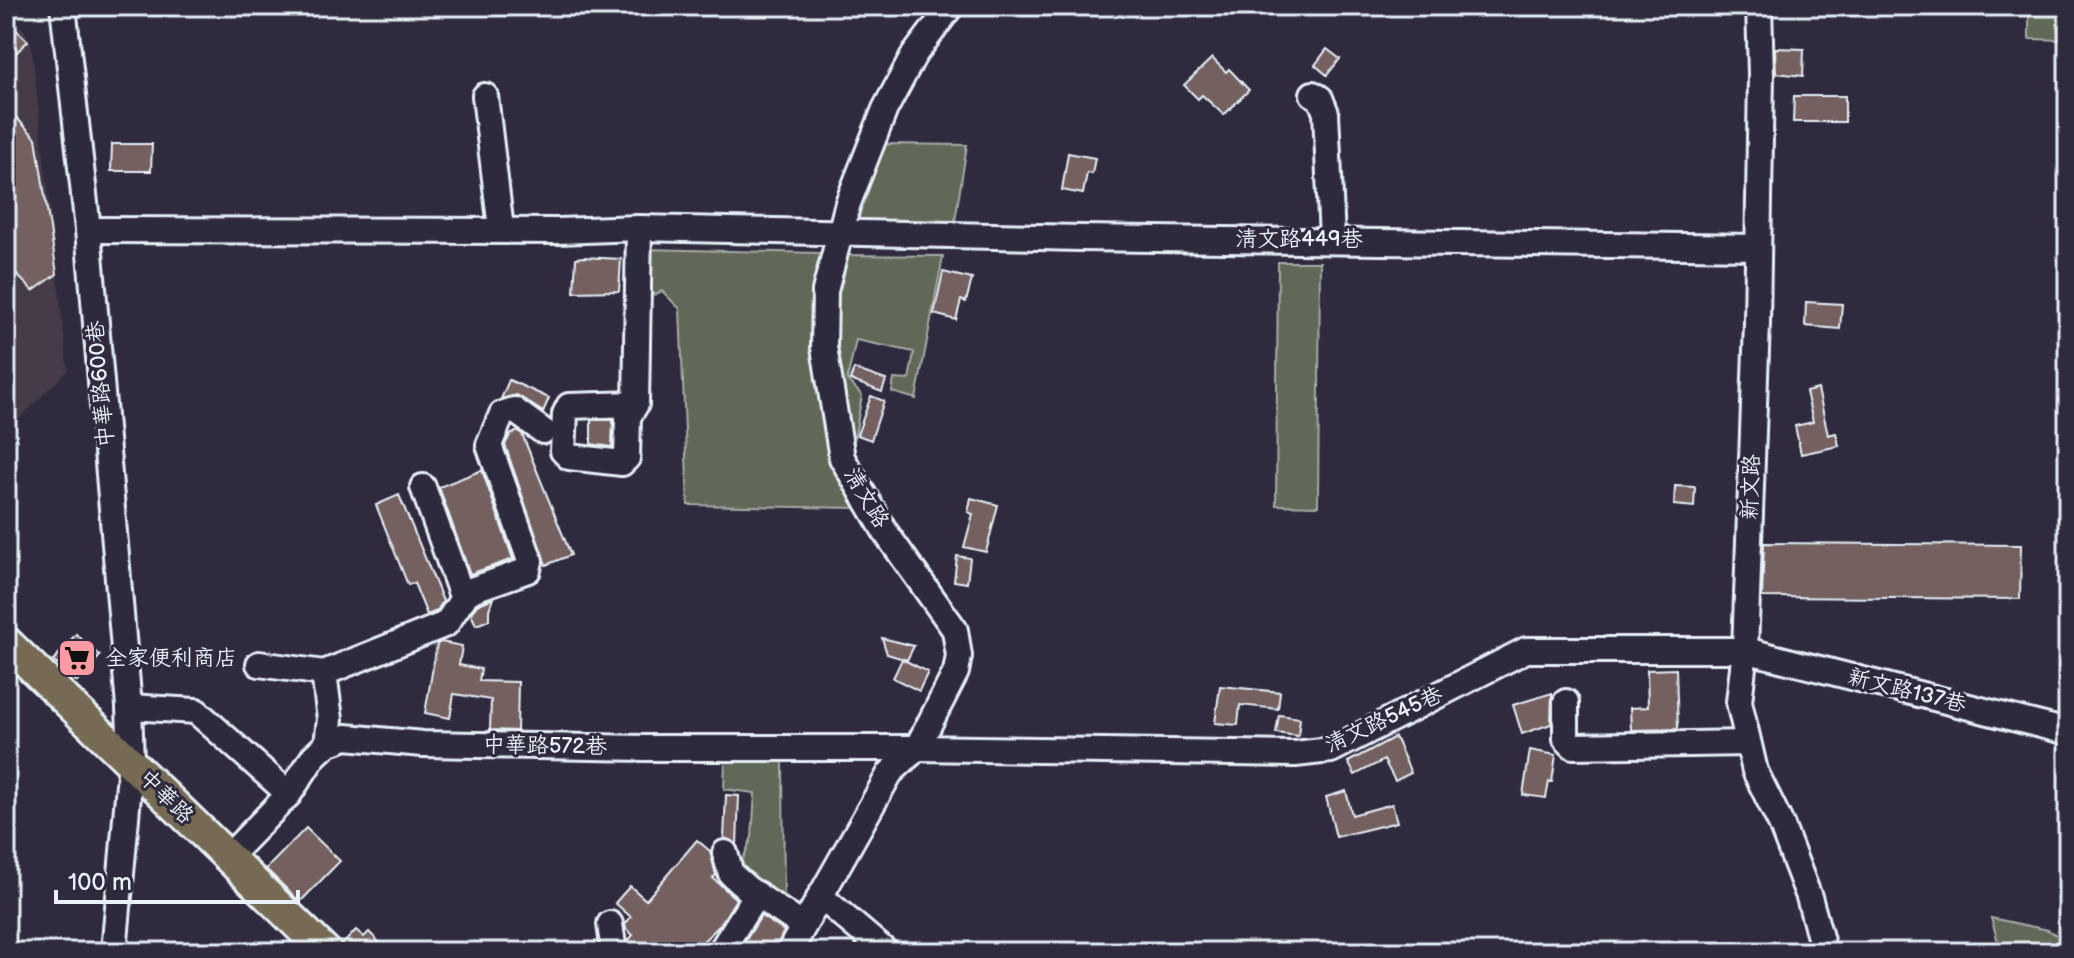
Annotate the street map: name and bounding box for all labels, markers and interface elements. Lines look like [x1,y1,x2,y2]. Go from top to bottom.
street label: 清文路449巷 [1235,226,1363,253]
street label: 中華路600巷 [82,319,120,449]
street label: 新文路 [1736,454,1766,520]
street label: 清文路 [837,463,895,533]
supermarket icon: 全家便利商店 [56,637,98,679]
place label: 全家便利商店 [105,645,237,672]
street label: 新文路137巷 [1845,663,1969,719]
street label: 清文路545巷 [1321,681,1447,759]
street label: 中華路572巷 [483,731,607,761]
street label: 中華路 [133,764,199,830]
scale bar [56,854,298,904]
text: 100 m [68,868,132,897]

